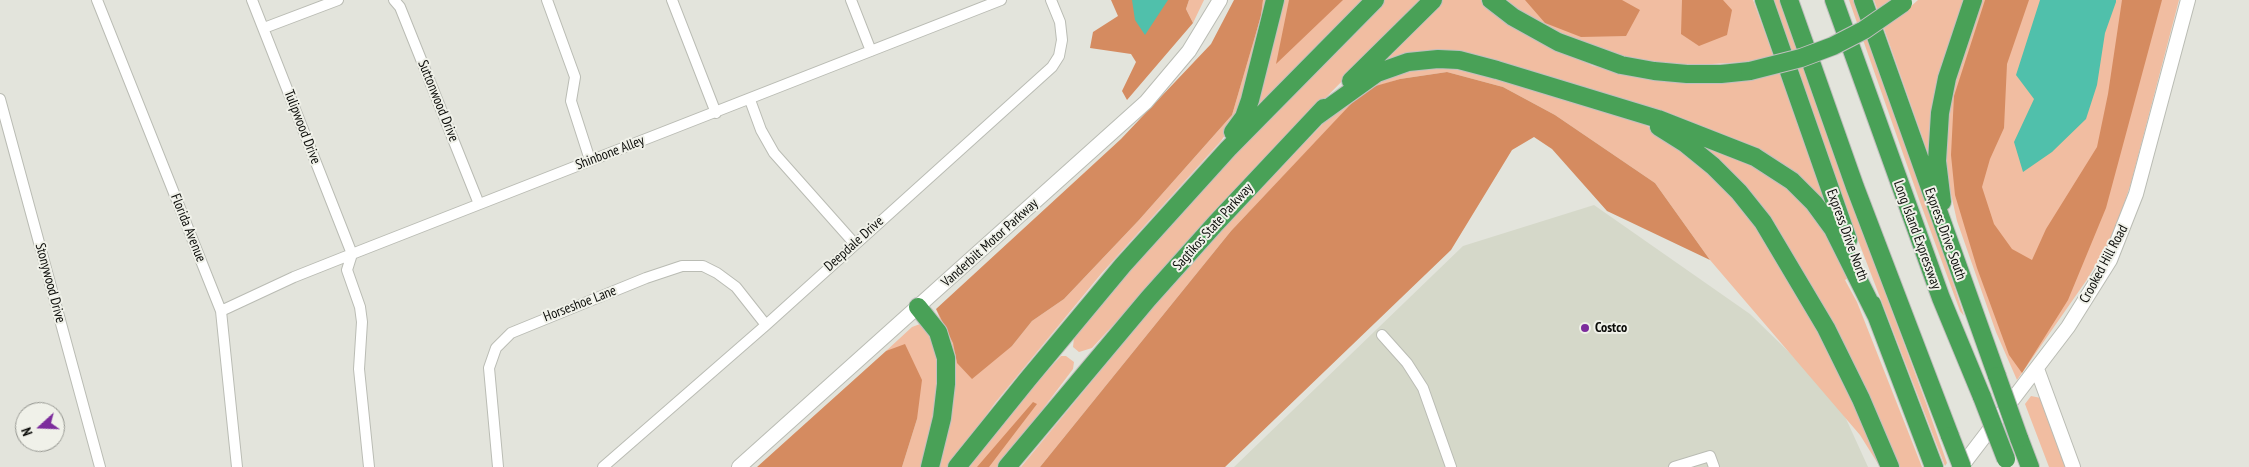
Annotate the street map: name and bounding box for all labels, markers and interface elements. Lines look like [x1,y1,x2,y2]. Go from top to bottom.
street label: Suttonwood Drive [414,58,462,144]
street label: Tulipwood Drive [280,88,324,166]
street label: Shinbone Alley [573,132,647,174]
street label: Long Island Expressway [1890,178,1944,292]
street label: Sagtikos State Parkway [1169,180,1257,274]
street label: Express Drive South [1921,186,1969,282]
street label: Express Drive North [1823,187,1871,283]
street label: Florida Avenue [167,191,209,265]
street label: Vanderbilt Motor Parkway [938,195,1042,291]
street label: Deepdale Drive [821,213,887,275]
street label: Crooked Hill Road [2076,222,2132,306]
street label: Stonywood Drive [31,241,69,325]
street label: Horseshoe Lane [541,282,619,326]
place label: Costco [1595,320,1627,336]
marker: Costco [1579,322,1591,334]
north arrow [15,402,65,452]
text: N [17,425,37,438]

